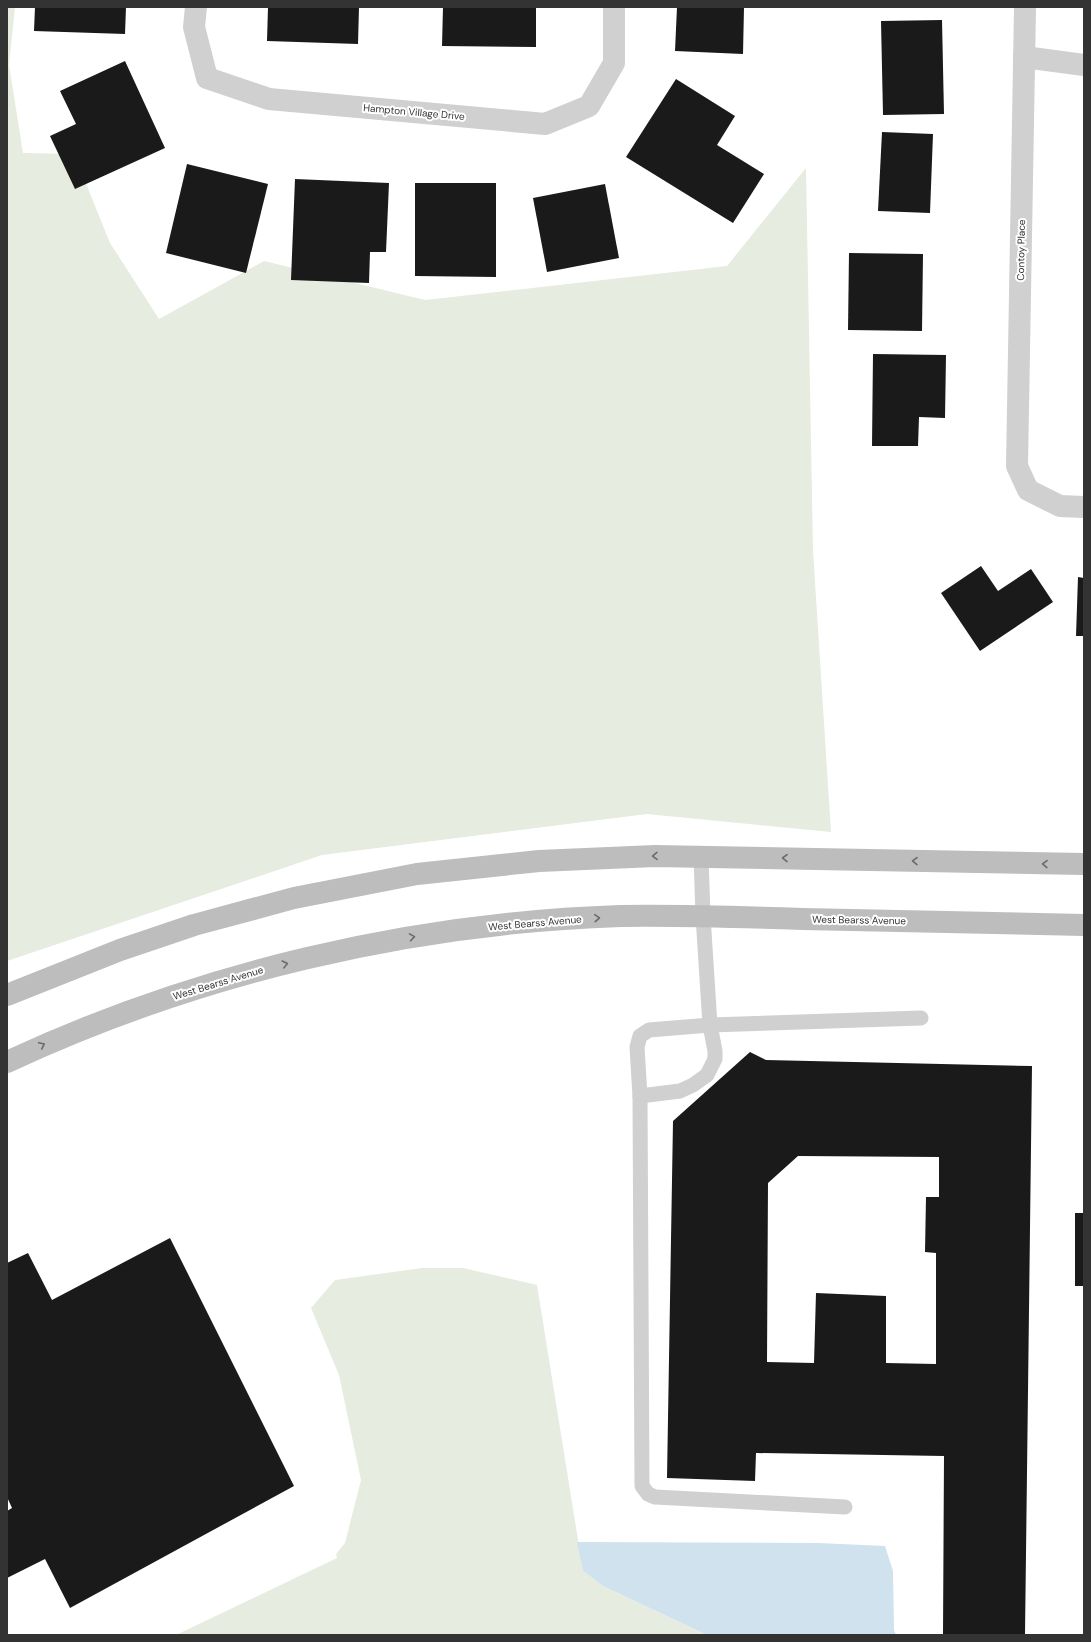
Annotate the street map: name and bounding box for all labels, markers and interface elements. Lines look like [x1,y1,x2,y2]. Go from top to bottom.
street label: Hampton Village Drive [363,101,466,123]
street label: Contoy Place [1014,219,1028,281]
one-way arrow [652,852,658,860]
one-way arrow [782,854,788,862]
one-way arrow [912,857,918,865]
one-way arrow [1042,859,1048,868]
street label: West Bearss Avenue [488,912,583,934]
one-way arrow [594,913,600,922]
street label: West Bearss Avenue [812,913,906,927]
one-way arrow [409,934,415,942]
one-way arrow [281,960,288,969]
street label: West Bearss Avenue [171,963,265,1003]
one-way arrow [38,1042,46,1050]

